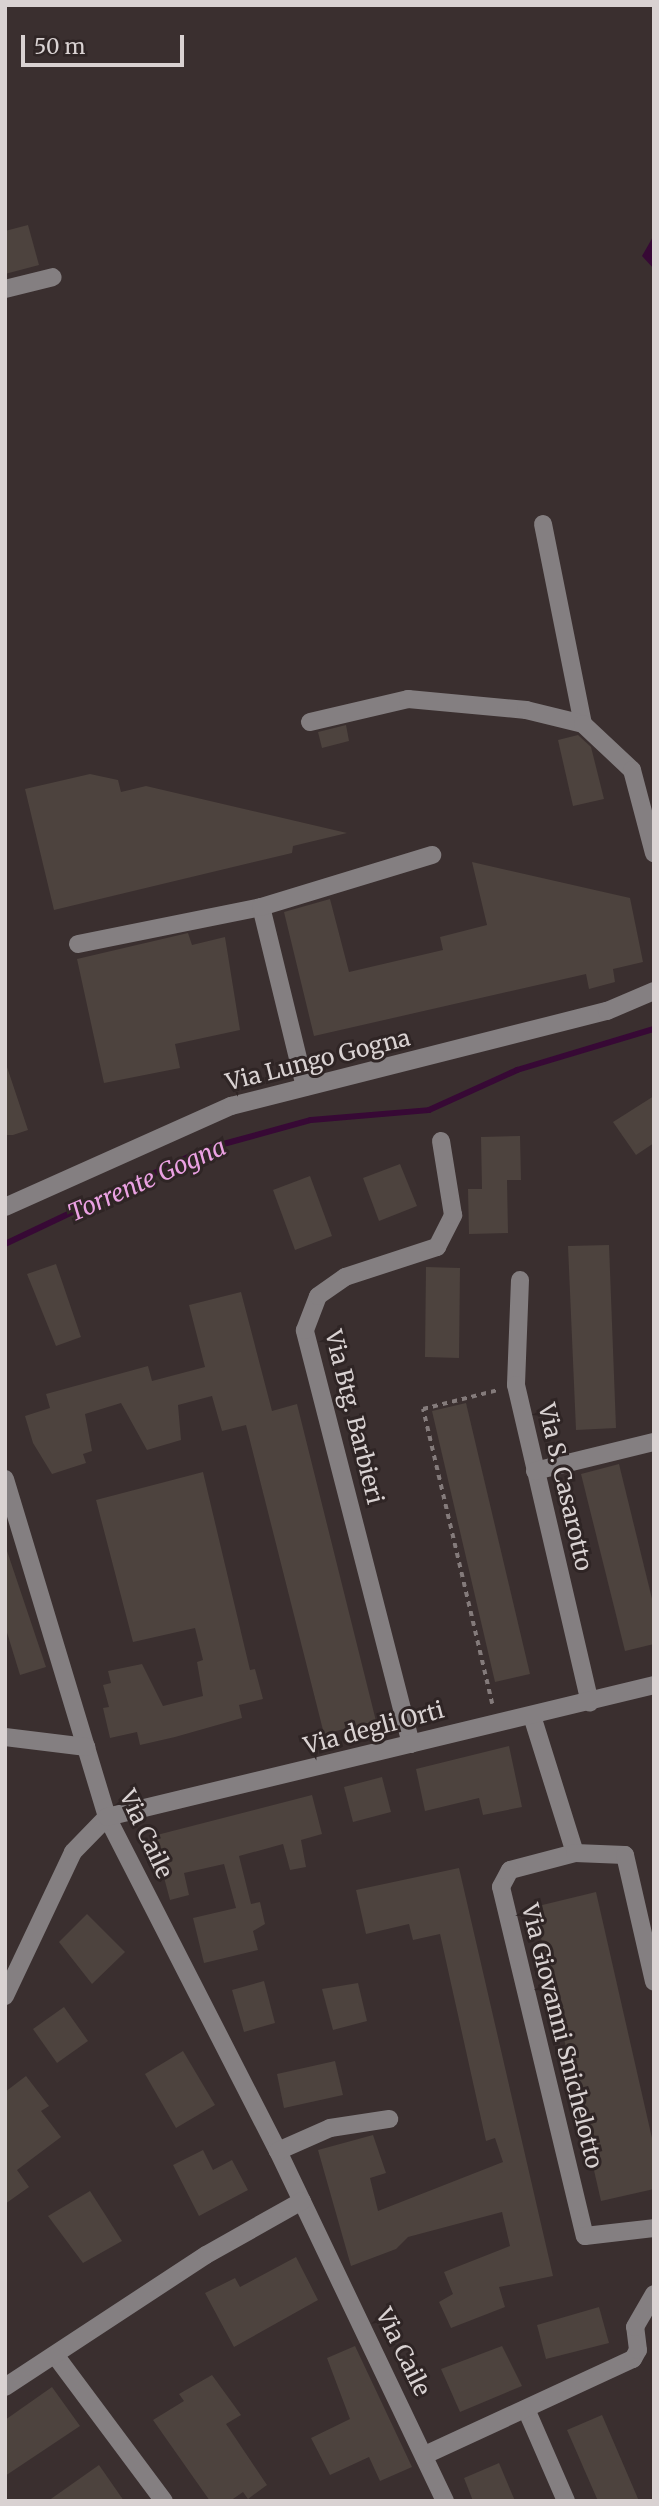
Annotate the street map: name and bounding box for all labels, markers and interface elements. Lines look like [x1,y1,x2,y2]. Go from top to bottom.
scale bar [24,21,187,65]
text: 50 m [34,33,85,60]
street label: Via Lungo Gogna [223,1024,413,1096]
water label: Torrente Gogna [64,1132,230,1228]
street label: Via Btg. Barbieri [319,1327,389,1507]
street label: Via S. Casarotto [532,1401,598,1573]
street label: Via degli Orti [301,1696,447,1760]
street label: Via Caile [114,1785,178,1883]
street label: Via Giovanni Snichelotto [516,1901,608,2171]
street label: Via Caile [370,2303,436,2401]

